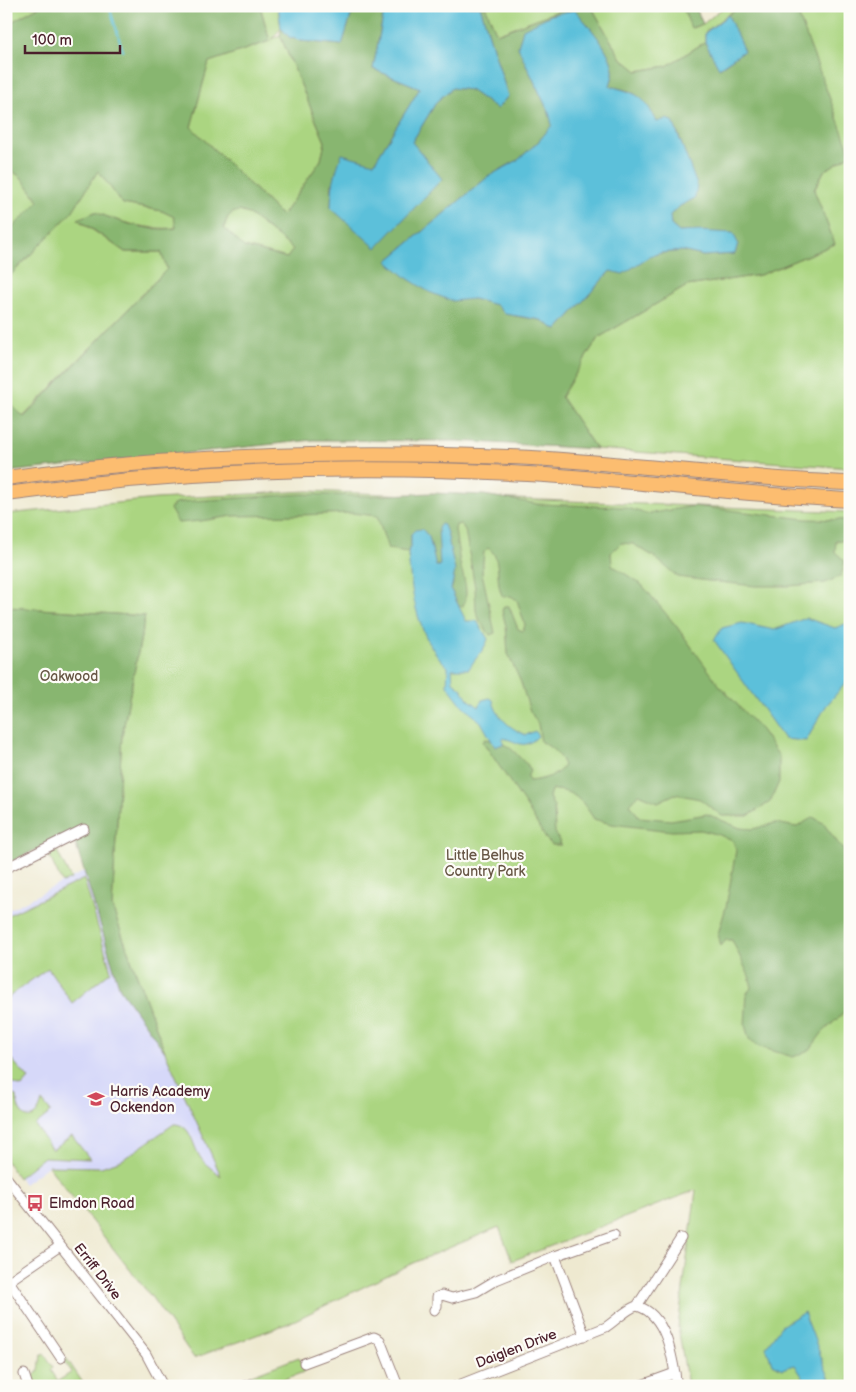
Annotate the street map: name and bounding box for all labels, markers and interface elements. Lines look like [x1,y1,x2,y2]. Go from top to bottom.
scale bar [25,22,120,54]
text: 100 m [32,31,72,50]
park label: Oakwood [40,668,98,685]
park label: Little Belhus Country Park [445,847,526,880]
place label: Harris Academy Ockendon [110,1083,211,1116]
school or university icon: Harris Academy Ockendon [86,1089,106,1109]
bus stop icon: Elmdon Road [25,1193,45,1213]
place label: Elmdon Road [49,1195,134,1212]
street label: Erriff Drive [70,1240,125,1303]
street label: Daiglen Drive [473,1325,559,1372]

